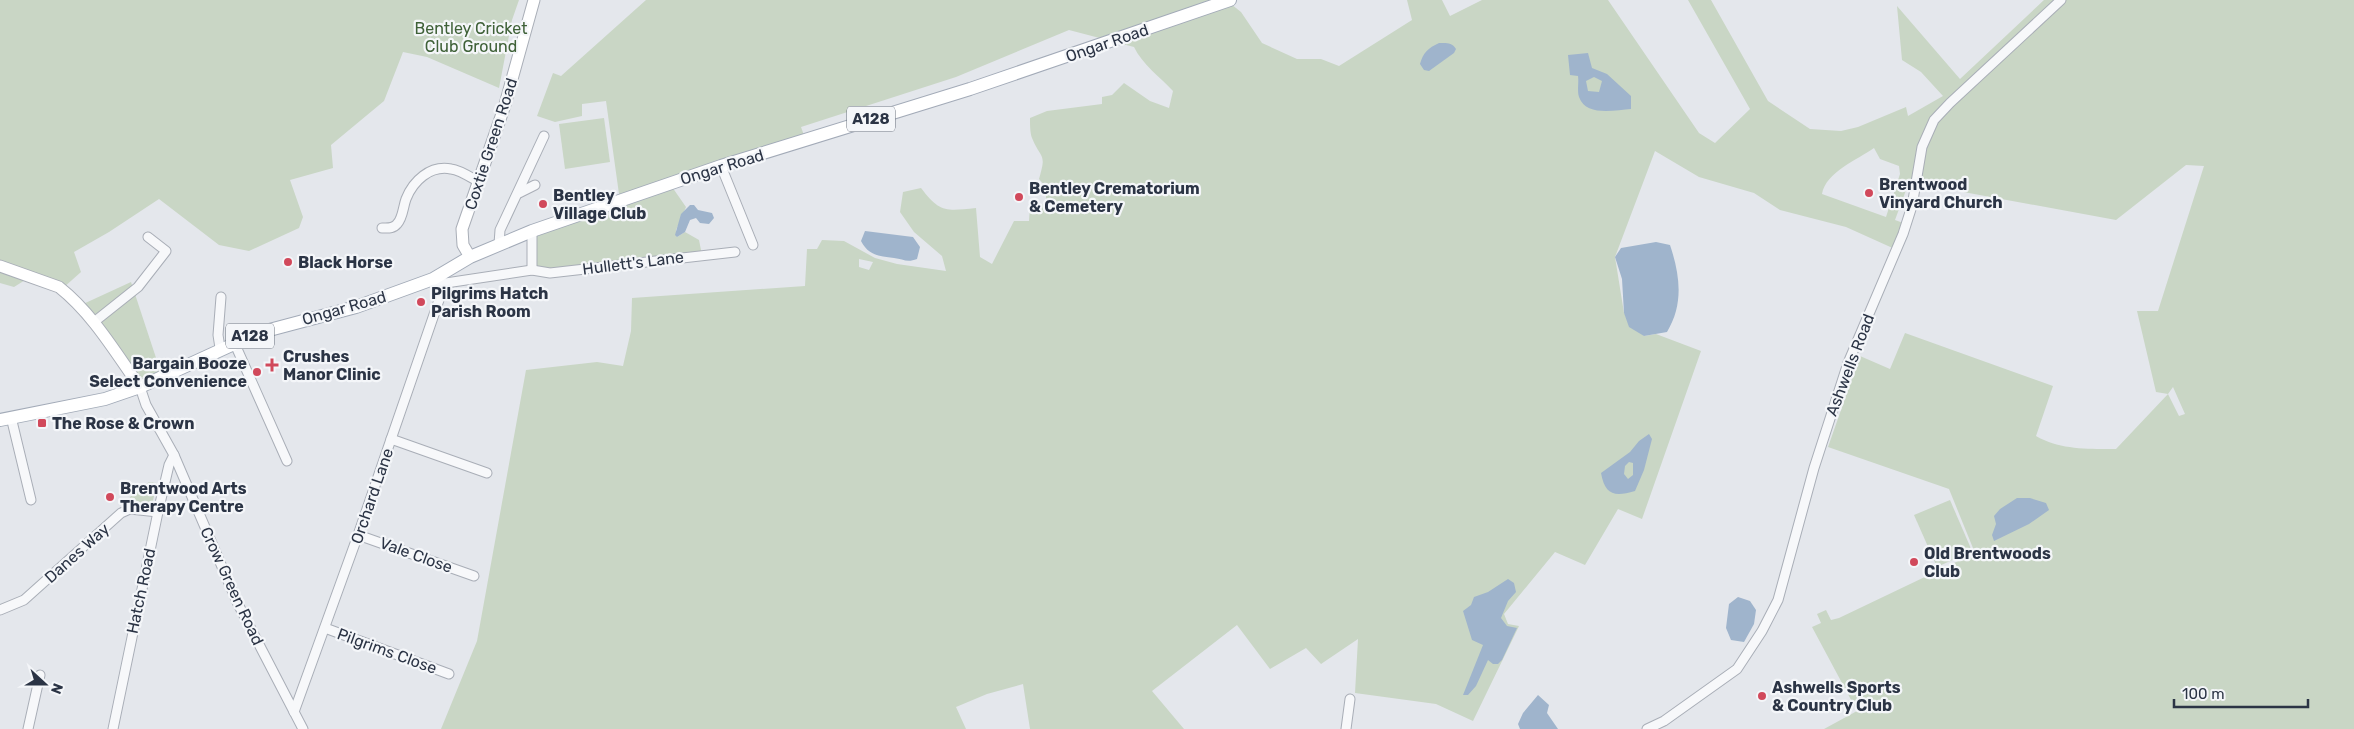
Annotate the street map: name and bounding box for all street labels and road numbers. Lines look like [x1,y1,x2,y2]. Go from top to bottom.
street label: Ongar Road [1063,20,1151,66]
street label: Coxtie Green Road [461,76,521,212]
road number: A128 [847,106,895,132]
street label: Ongar Road [678,145,766,189]
street label: Hullett's Lane [581,247,685,279]
street label: Ongar Road [300,287,388,329]
street label: Ashwells Road [1822,311,1878,419]
road number: A128 [226,324,274,348]
street label: Orchard Lane [347,446,397,546]
street label: Danes Way [41,519,113,587]
street label: Crow Green Road [196,524,268,648]
street label: Vale Close [377,533,455,577]
street label: Hatch Road [123,547,159,635]
street label: Pilgrims Close [335,624,439,678]

